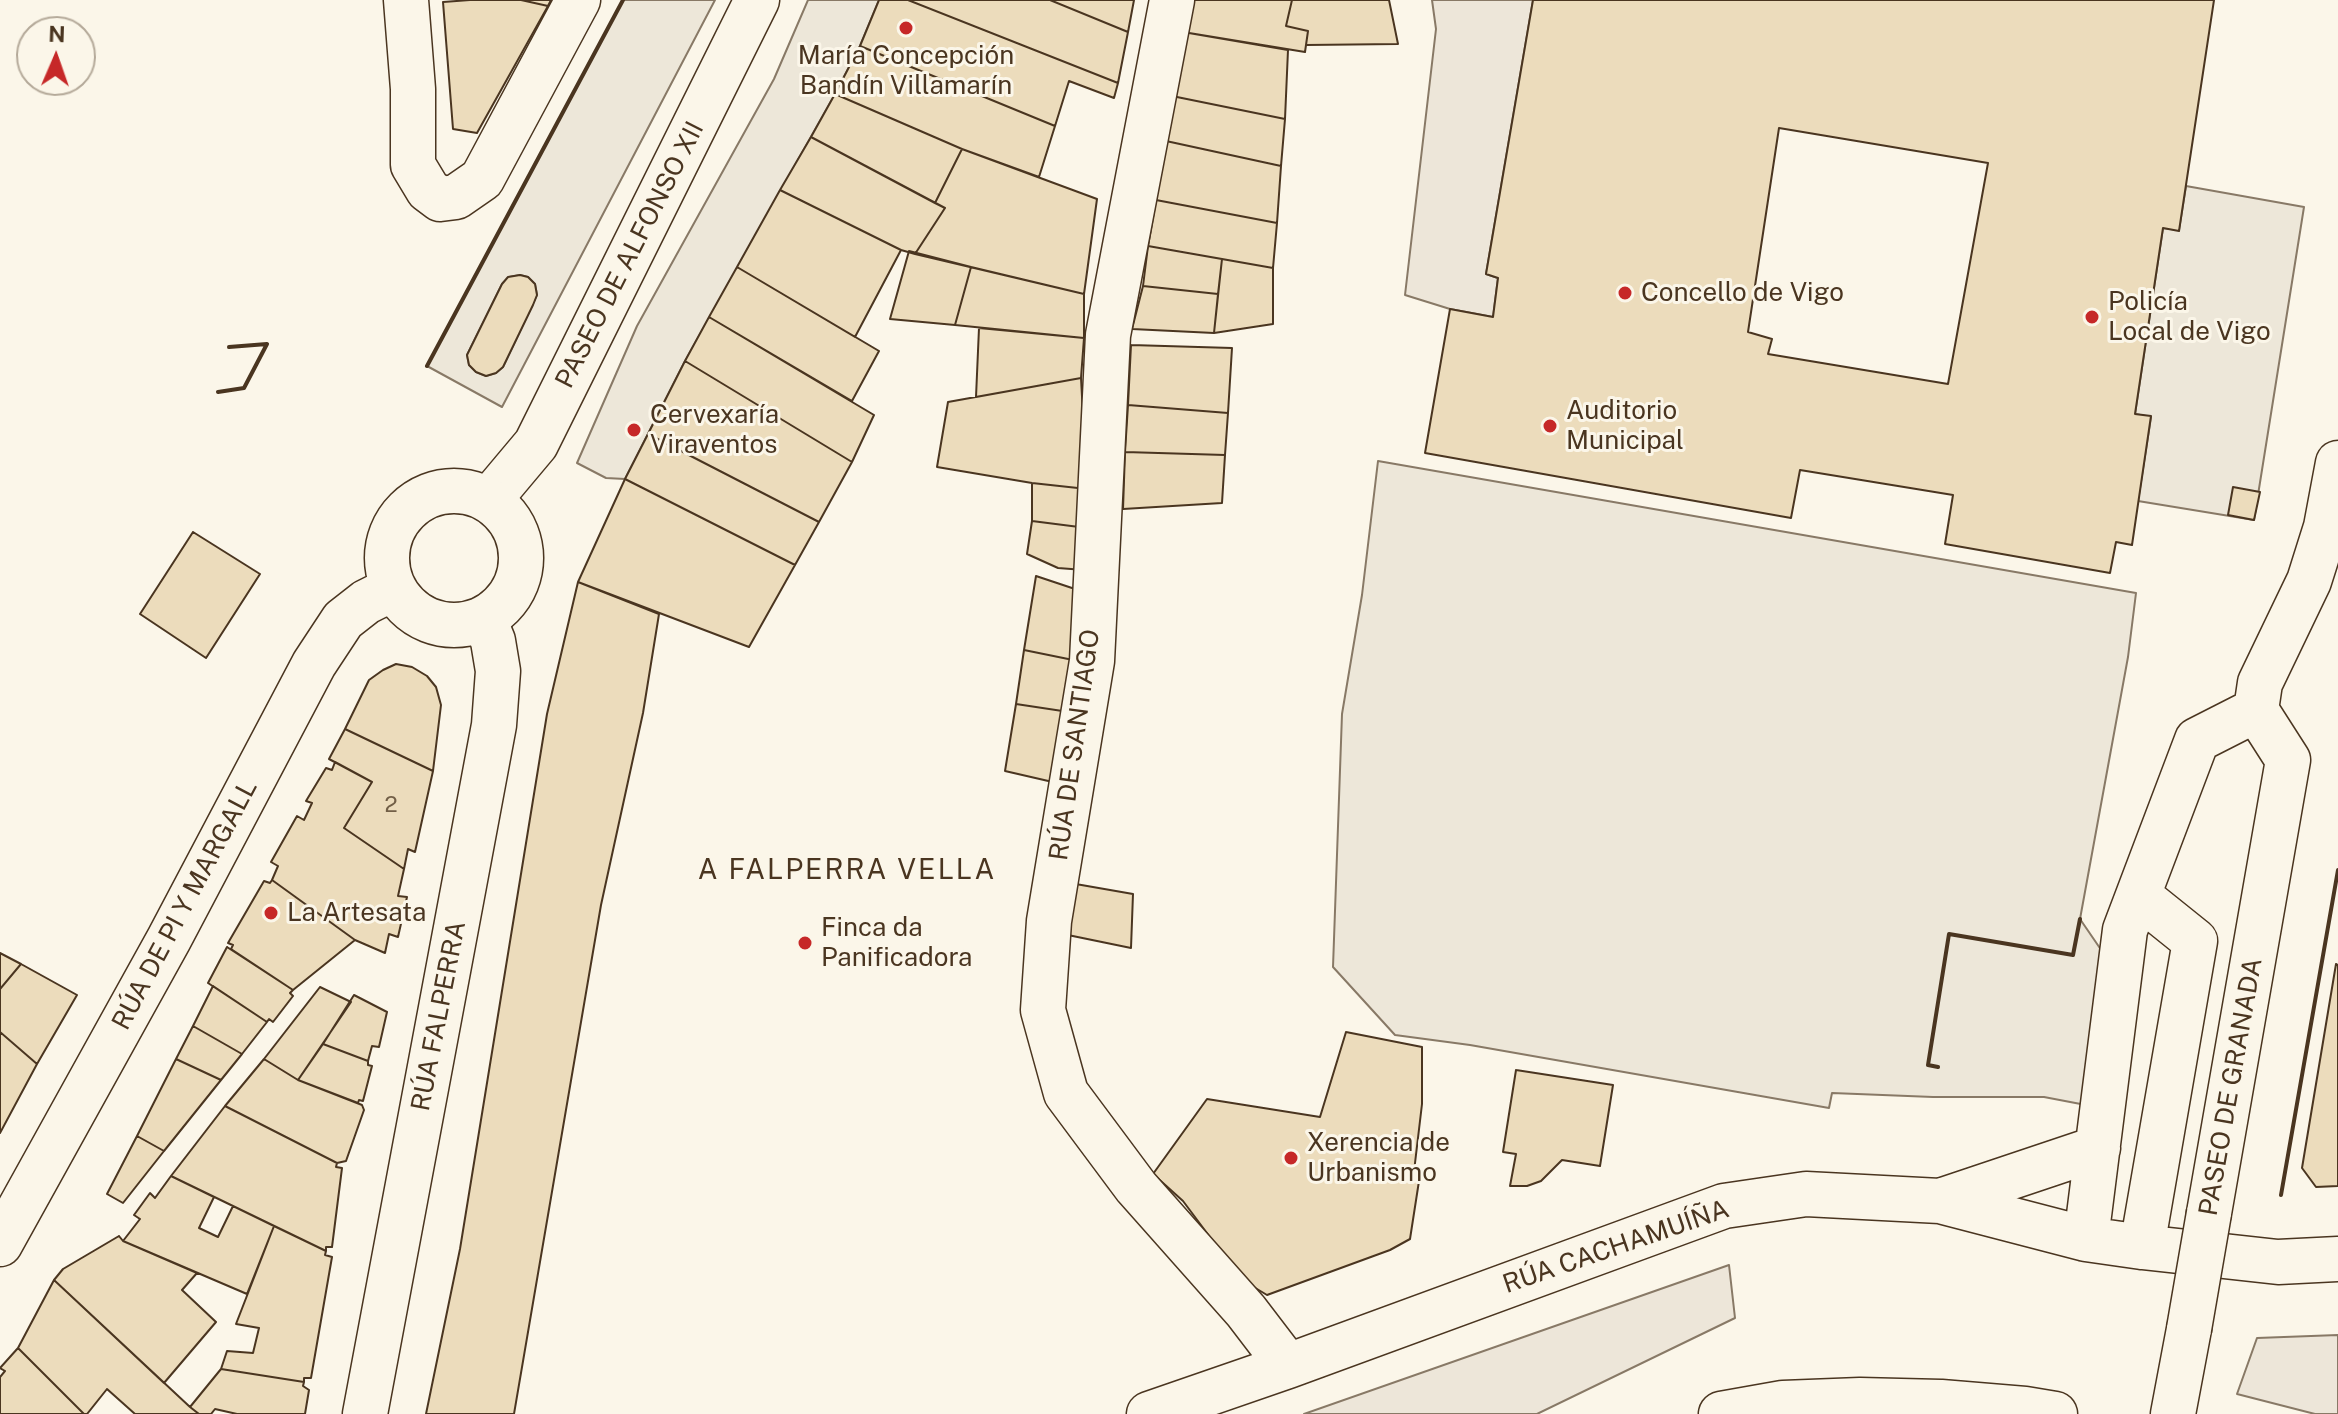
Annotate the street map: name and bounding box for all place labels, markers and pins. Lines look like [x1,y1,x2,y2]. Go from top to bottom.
marker: María Concepción Bandín Villamarín [897,19,915,37]
place label: María Concepción Bandín Villamarín [798,40,1014,102]
place label: Concello de Vigo [1641,277,1844,309]
marker: Concello de Vigo [1616,284,1634,302]
place label: Policía Local de Vigo [2108,286,2271,348]
marker: Policía Local de Vigo [2083,308,2101,326]
place label: Auditorio Municipal [1566,395,1684,456]
place label: Cervexaría Viraventos [650,399,779,460]
marker: Auditorio Municipal [1541,417,1559,435]
marker: Cervexaría Viraventos [625,421,643,439]
place label: La Artesata [287,897,426,929]
marker: La Artesata [262,904,280,922]
place label: Finca da Panificadora [821,912,972,974]
marker: Finca da Panificadora [796,934,814,952]
place label: Xerencia de Urbanismo [1307,1127,1450,1188]
marker: Xerencia de Urbanismo [1282,1149,1300,1167]

